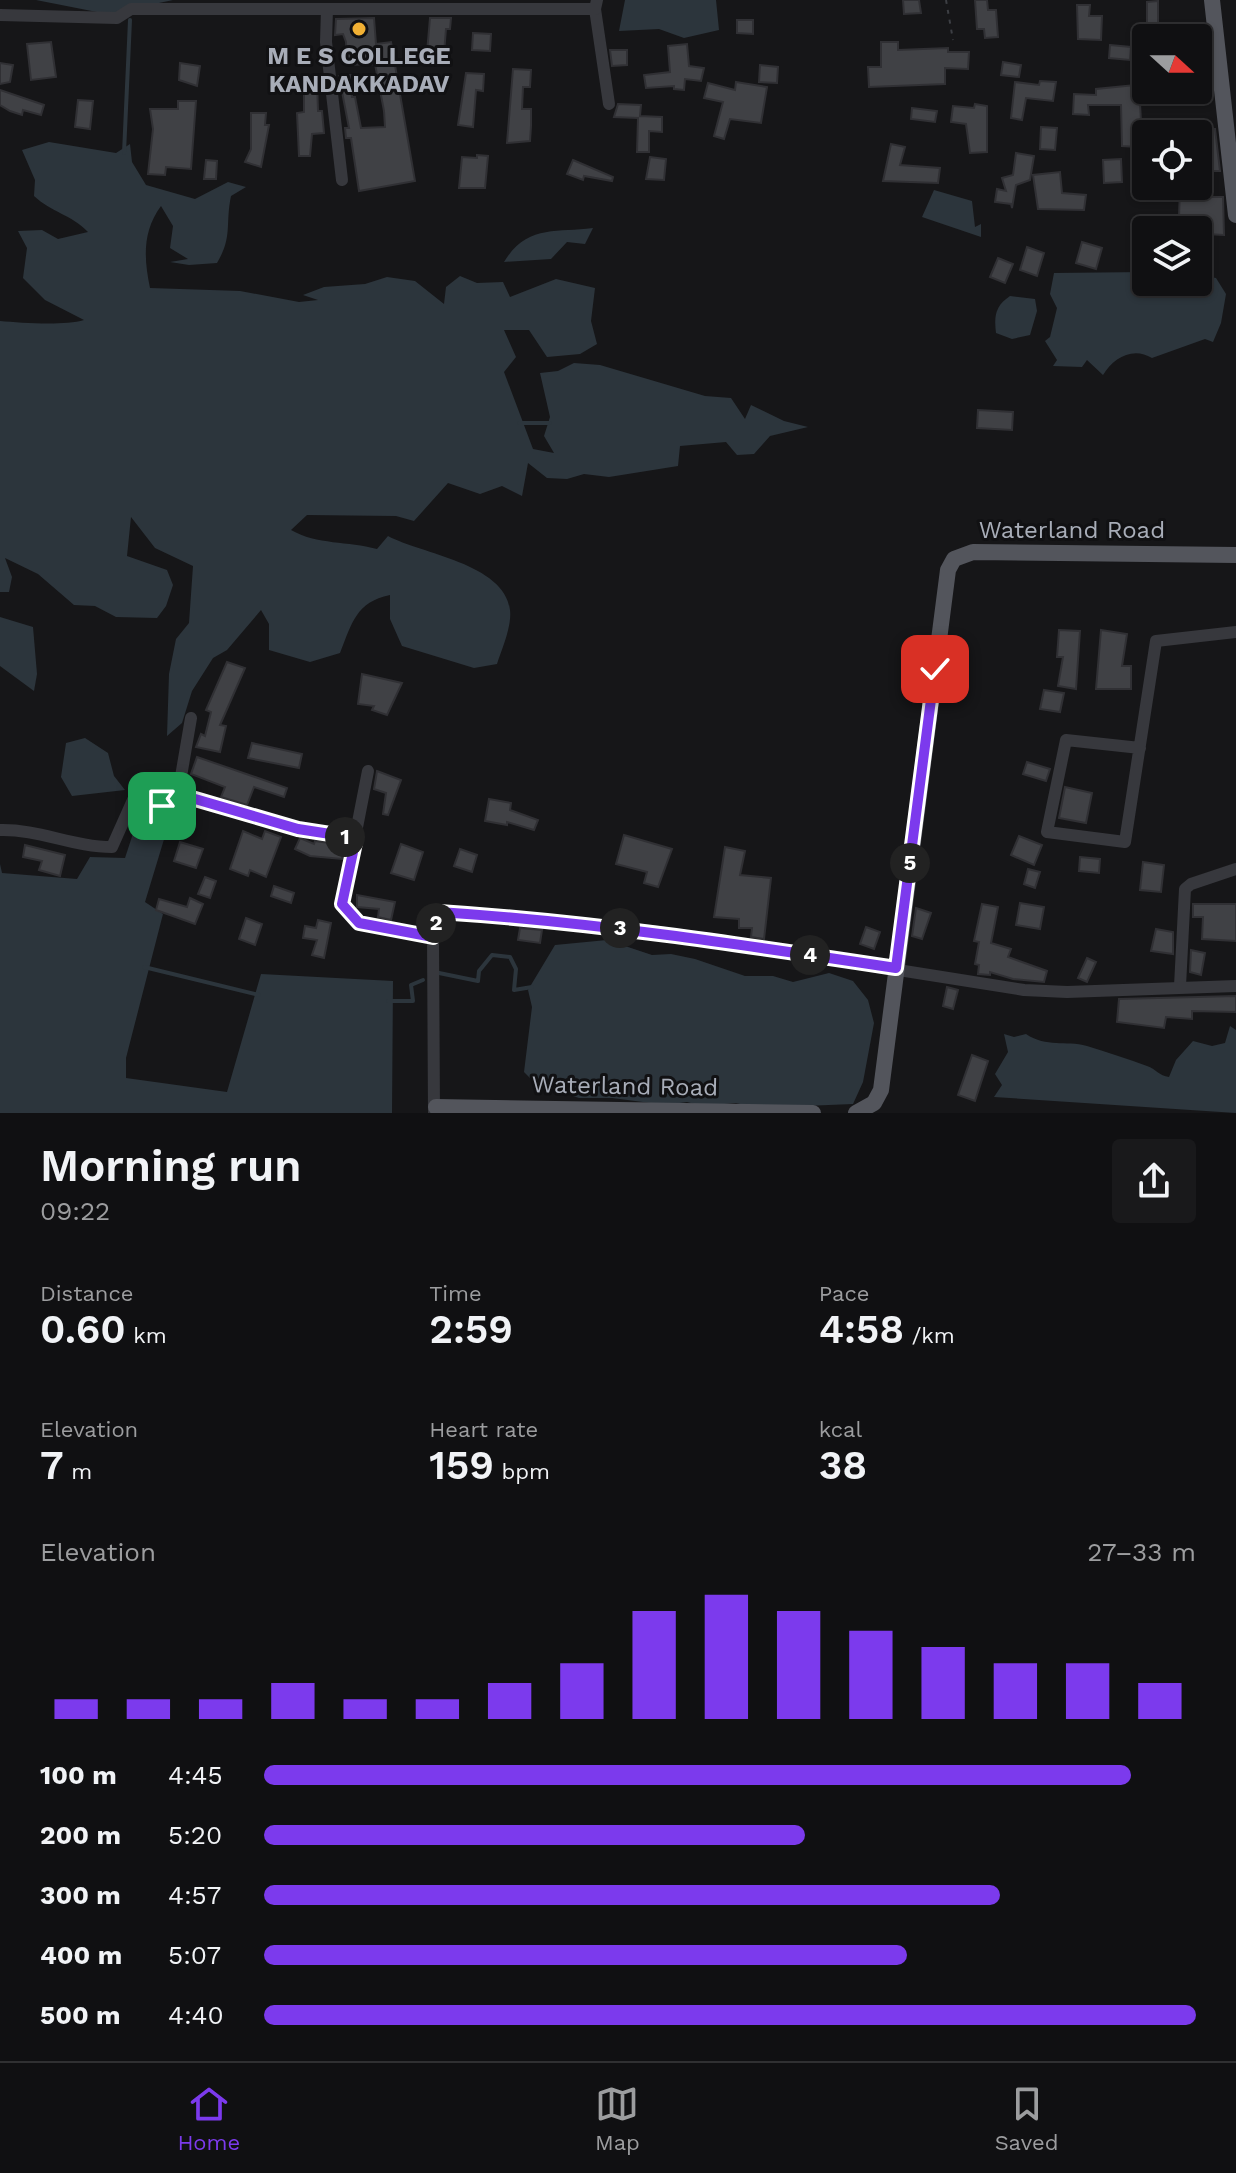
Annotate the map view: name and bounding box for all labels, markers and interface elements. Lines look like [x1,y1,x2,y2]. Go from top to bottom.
marker: M E S COLLEGE KANDAKKADAV [350,20,368,38]
north arrow [1132,24,1212,104]
map controls [1132,24,1212,296]
place label: M E S COLLEGE KANDAKKADAV [267,42,451,98]
button: locate [1132,120,1212,200]
button: layers [1132,216,1212,296]
street label: Waterland Road [979,516,1165,544]
pin [901,635,969,703]
icon: check [913,647,957,691]
pin [128,772,196,840]
icon: arrive [140,784,184,828]
pin: 1 [325,817,365,857]
text: 1 [340,824,350,849]
pin: 5 [890,843,930,883]
text: 5 [904,850,916,875]
pin: 2 [416,903,456,943]
pin: 3 [600,908,640,948]
text: 2 [429,910,443,935]
text: 3 [613,915,627,940]
pin: 4 [790,935,830,975]
text: 4 [803,942,817,967]
street label: Waterland Road [532,1070,718,1102]
button: share [1112,1139,1196,1223]
text: Morning run [40,1140,301,1192]
text: 09:22 [40,1196,110,1226]
text: Distance [40,1281,134,1306]
text: Time [429,1281,482,1306]
text: Pace [819,1281,870,1306]
text: 0.60 [40,1306,126,1353]
text: 2:59 [429,1306,513,1353]
text: 4:58 [819,1306,904,1353]
text: km [126,1323,167,1348]
text: /km [904,1323,955,1348]
text: Elevation [40,1417,138,1442]
text: Heart rate [429,1417,538,1442]
text: kcal [819,1417,862,1442]
text: 7 [40,1442,64,1489]
text: 159 [429,1442,494,1489]
text: 38 [819,1442,867,1489]
text: m [64,1459,92,1484]
text: bpm [494,1459,550,1484]
text: Elevation [40,1537,156,1567]
text: 27–33 m [1087,1537,1196,1567]
text: 100 m [40,1760,117,1790]
text: 4:45 [168,1760,223,1790]
text: 200 m [40,1820,121,1850]
text: 5:20 [168,1820,222,1850]
text: 300 m [40,1880,121,1910]
text: 4:57 [168,1880,221,1910]
text: 400 m [40,1940,122,1970]
text: 5:07 [168,1940,221,1970]
text: 500 m [40,2000,121,2030]
text: 4:40 [168,2000,224,2030]
tab: Home [177,2082,240,2155]
tab: Map [595,2082,640,2155]
tab: Saved [995,2082,1059,2155]

